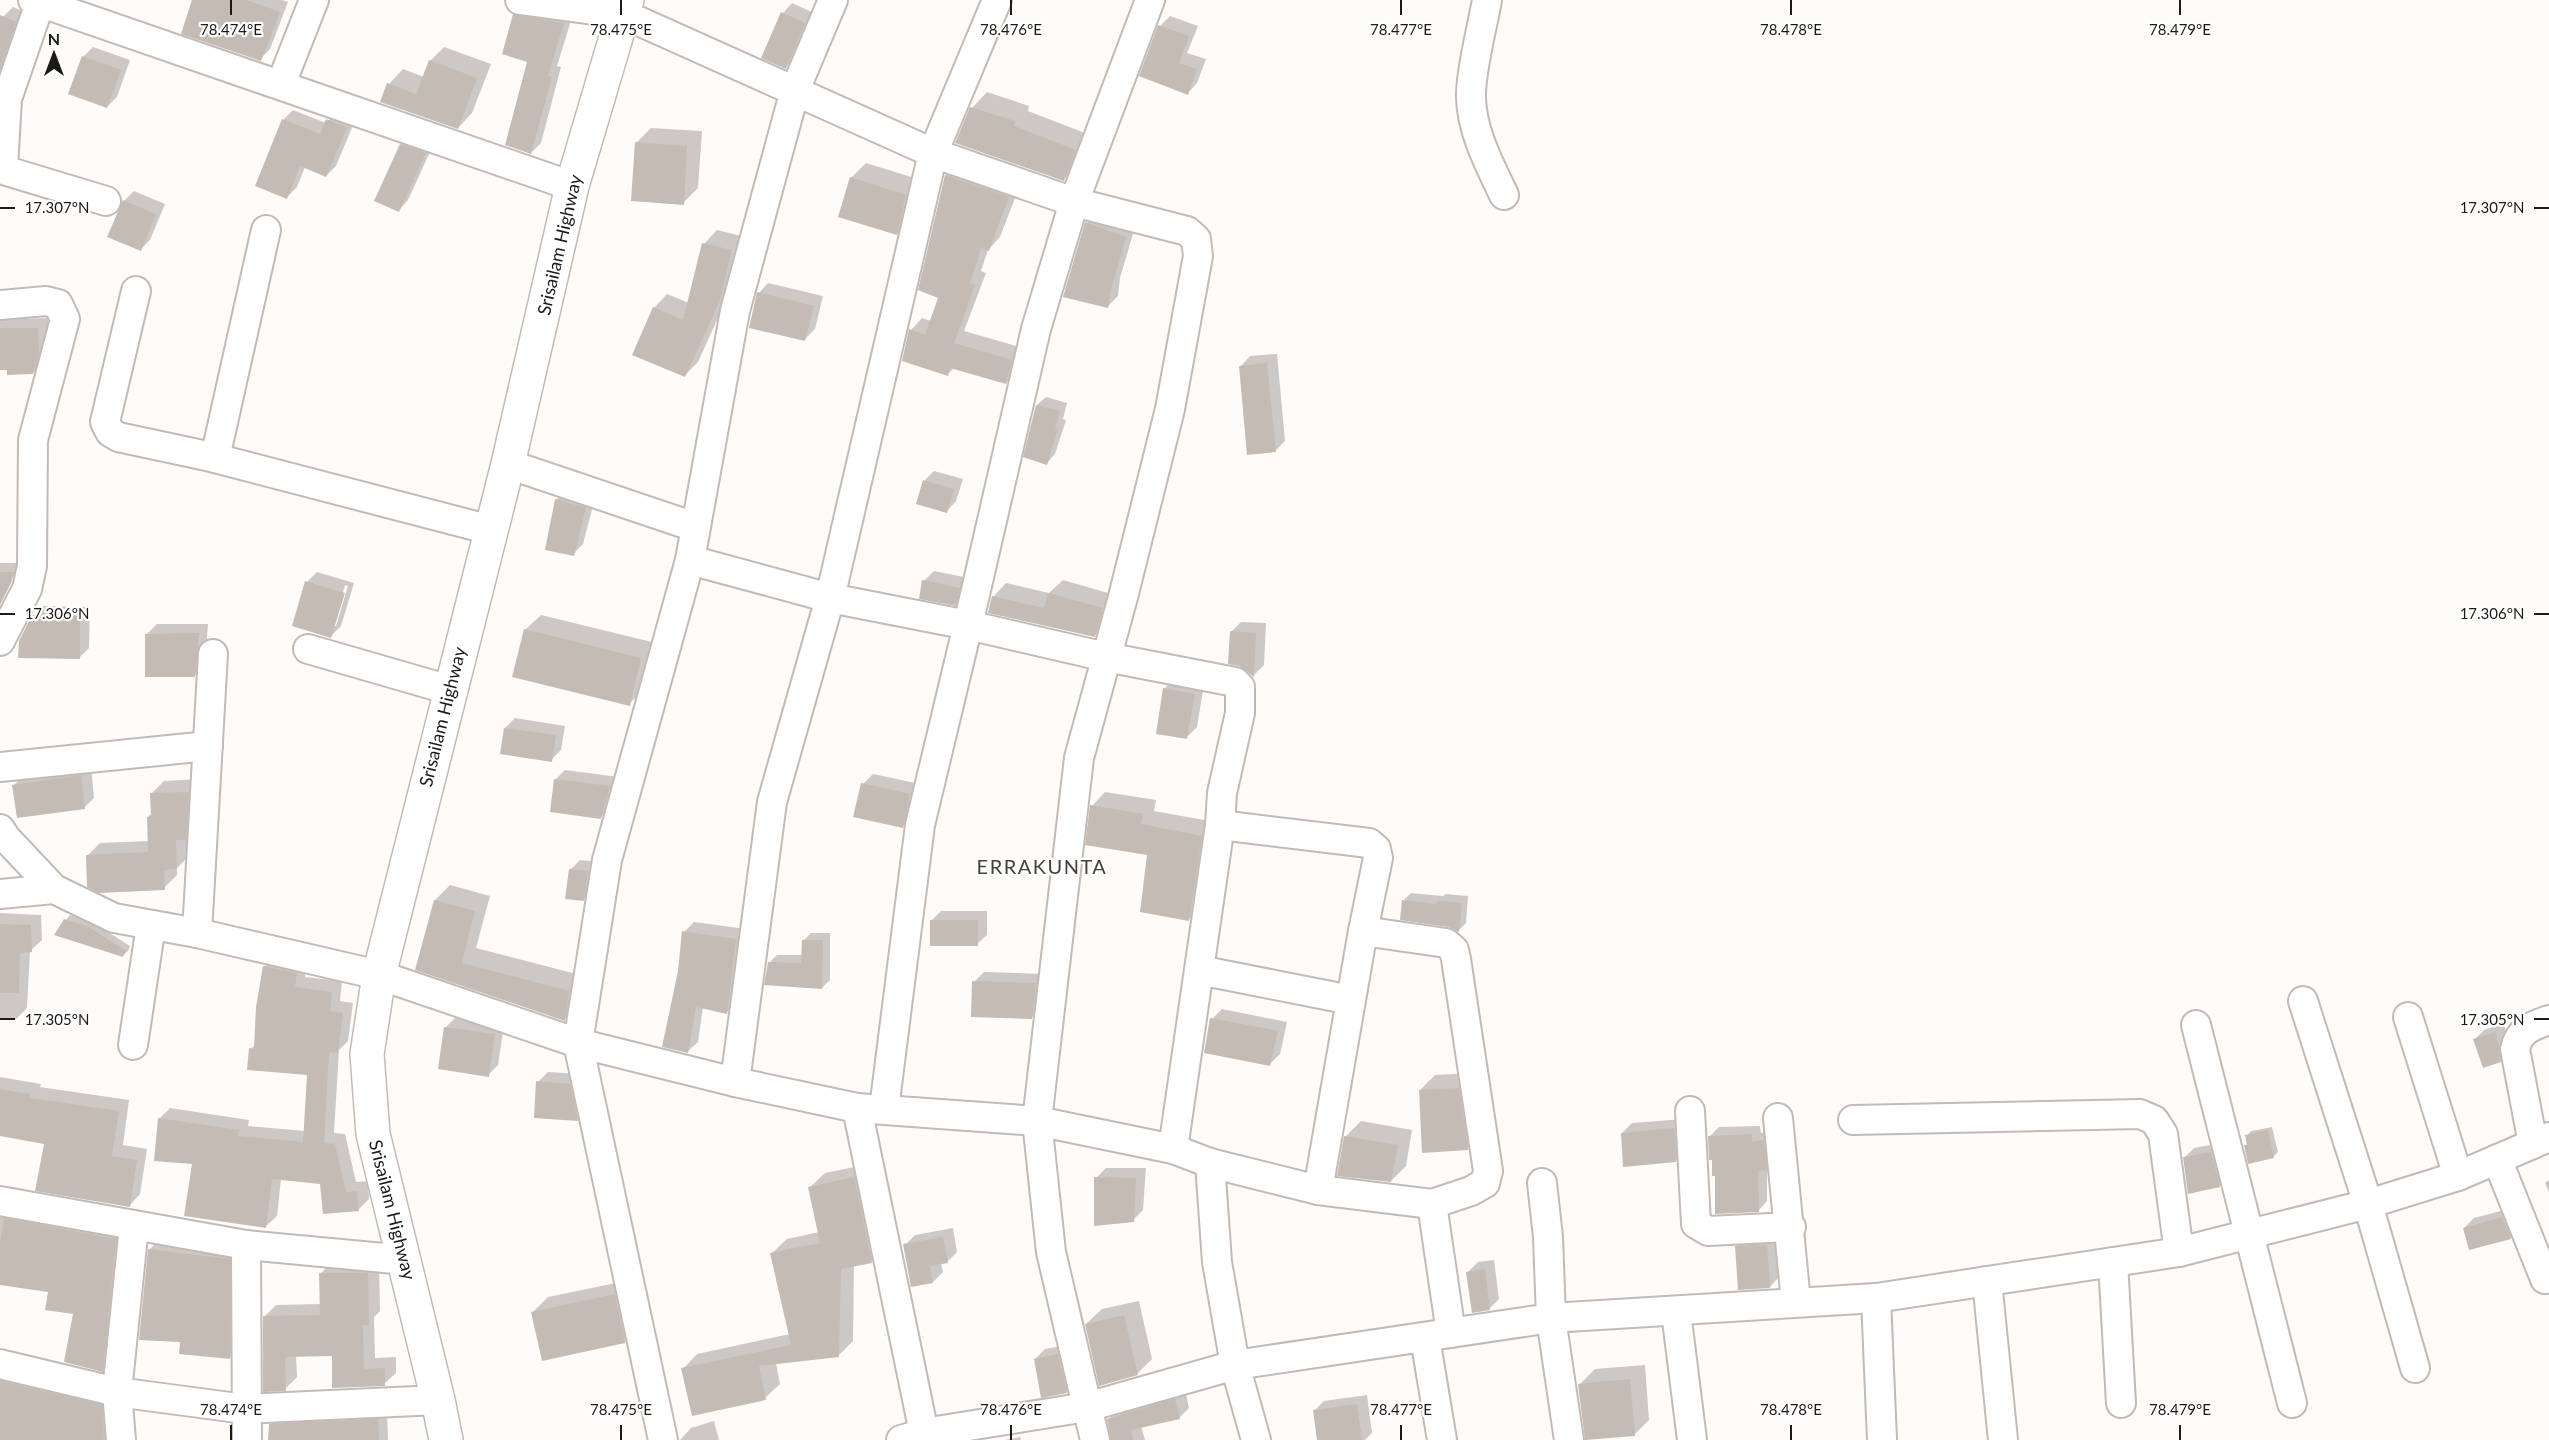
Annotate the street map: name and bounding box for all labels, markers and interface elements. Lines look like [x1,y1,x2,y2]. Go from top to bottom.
text: 78.474°E [200,20,262,38]
text: 78.475°E [590,20,652,38]
text: 78.476°E [980,20,1042,38]
text: 78.477°E [1370,20,1432,38]
text: 78.478°E [1760,20,1822,38]
text: 78.479°E [2149,20,2211,38]
north arrow [24,24,84,84]
text: N [48,29,60,48]
street label: Srisailam Highway [532,172,586,317]
text: 17.307°N [25,198,89,216]
text: 17.307°N [2460,198,2524,216]
text: 17.306°N [25,604,89,622]
text: 17.306°N [2460,604,2524,622]
street label: Srisailam Highway [414,644,470,789]
district label: ERRAKUNTA [977,854,1107,878]
text: 17.305°N [25,1010,89,1028]
text: 17.305°N [2460,1010,2524,1028]
street label: Srisailam Highway [365,1138,421,1283]
text: 78.474°E [200,1400,262,1418]
text: 78.475°E [590,1400,652,1418]
text: 78.476°E [980,1400,1042,1418]
text: 78.477°E [1370,1400,1432,1418]
text: 78.478°E [1760,1400,1822,1418]
text: 78.479°E [2149,1400,2211,1418]

